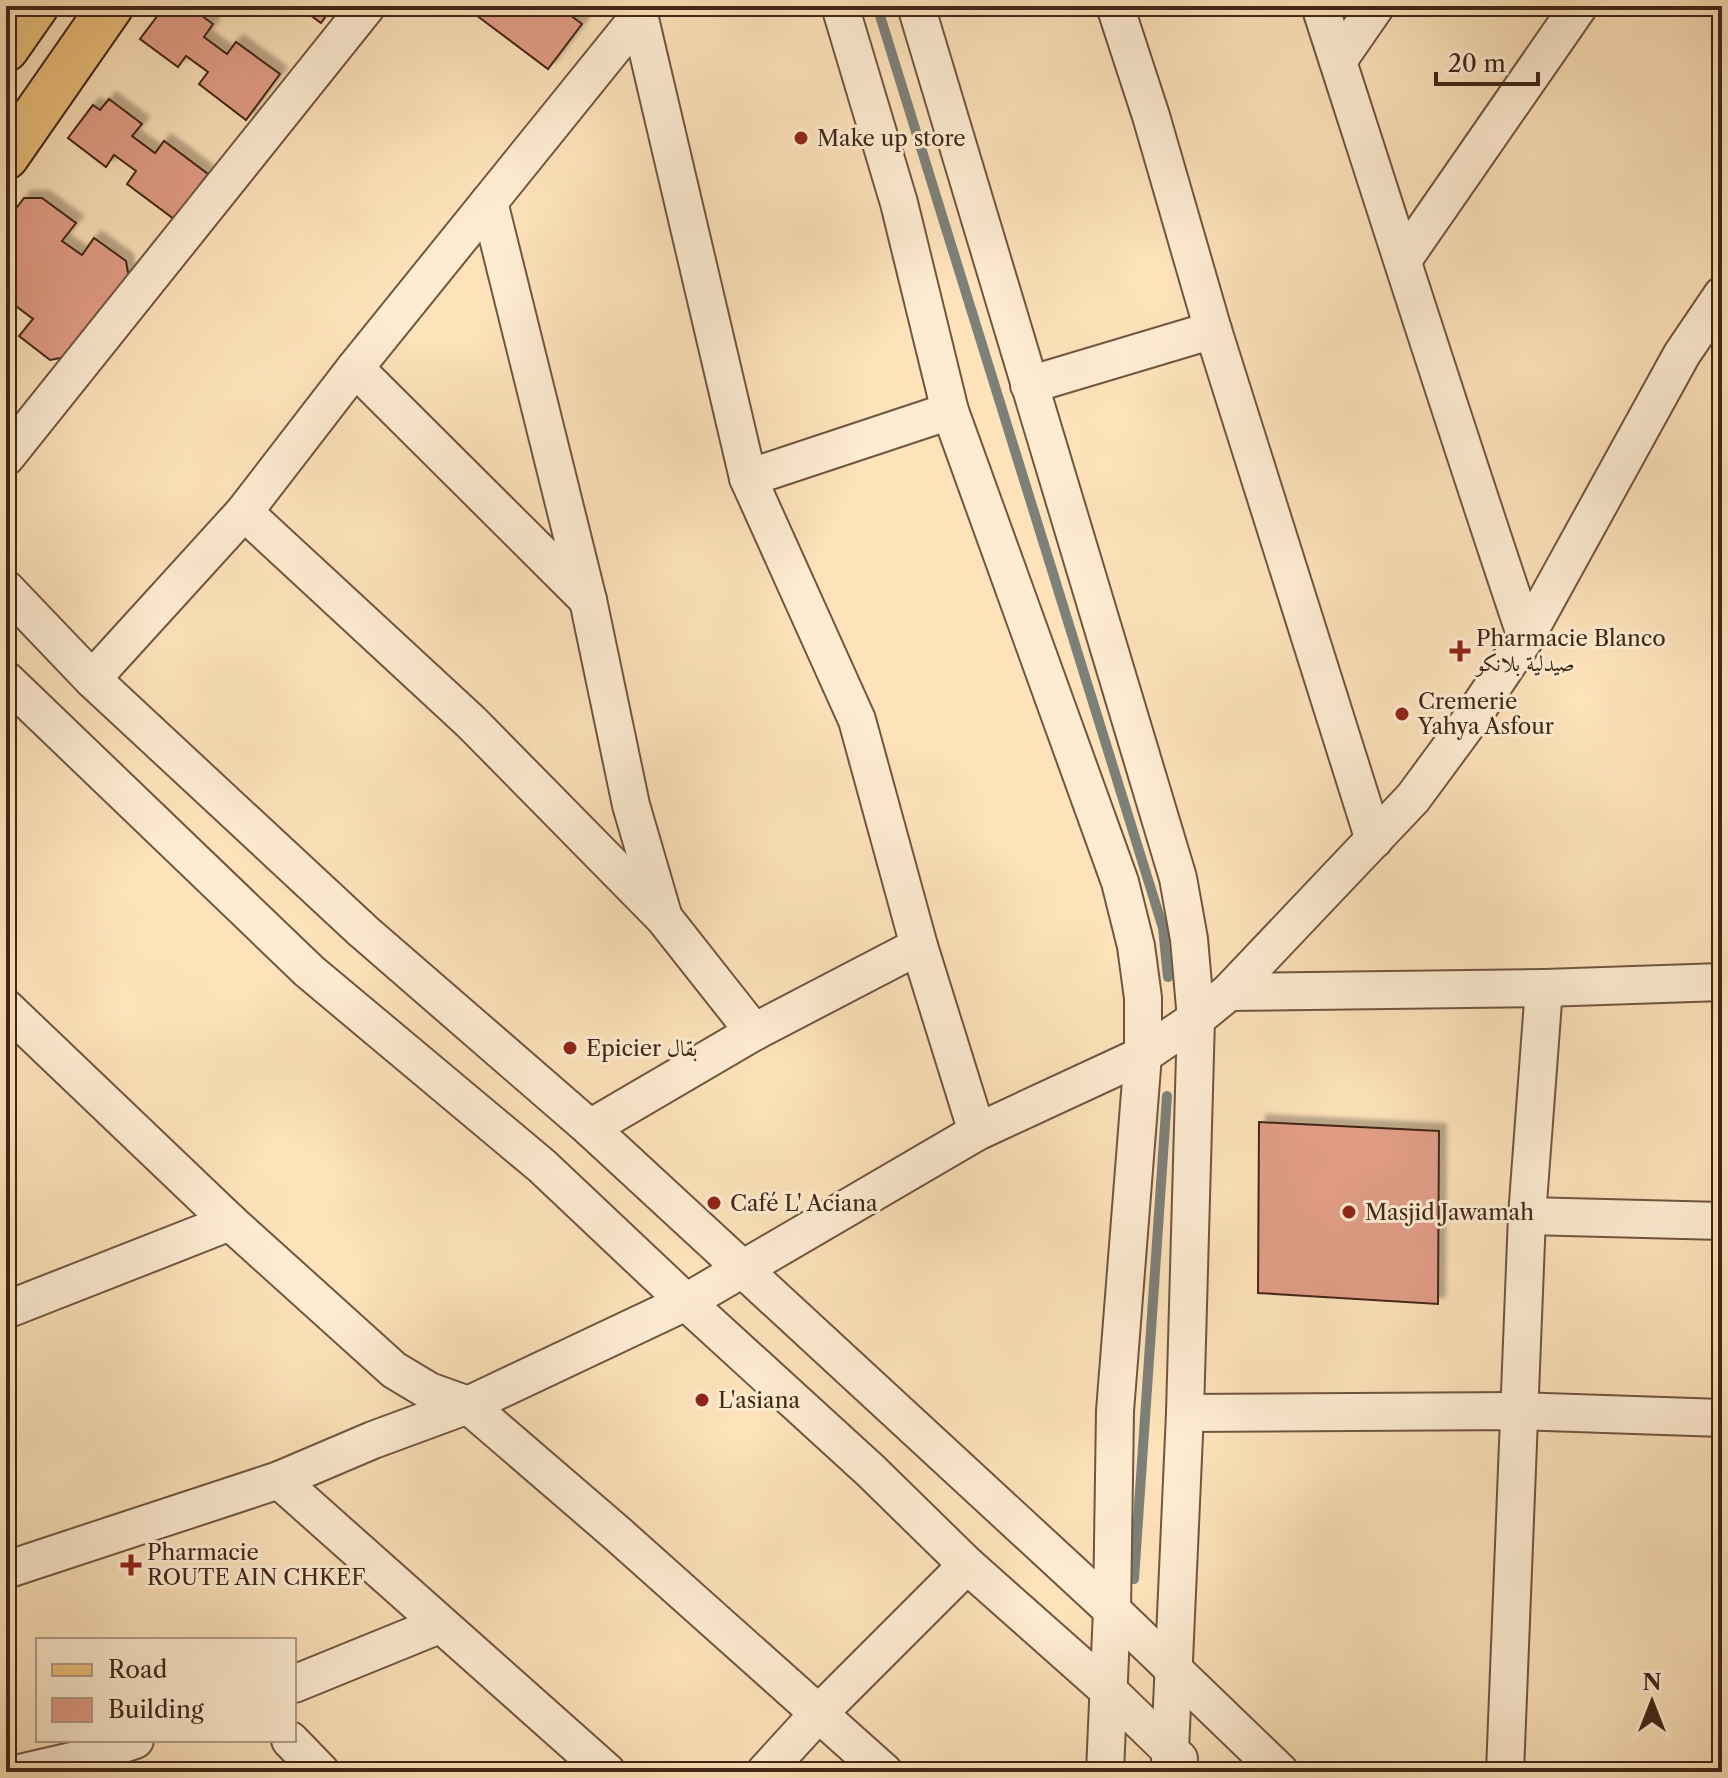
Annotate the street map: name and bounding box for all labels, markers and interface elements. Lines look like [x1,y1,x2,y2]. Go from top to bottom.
scale bar [1436,36,1538,86]
text: 20 m [1448,49,1506,78]
place label: Make up store [817,125,966,152]
marker: Make up store [792,129,810,147]
place label: Pharmacie Blanco صيدلية بلانكو [1474,625,1666,677]
marker: Pharmacie Blanco صيدلية بلانكو [1451,642,1469,660]
place label: Cremerie Yahya Asfour [1417,688,1554,740]
marker: Cremerie Yahya Asfour [1393,705,1411,723]
place label: Epicier بقال [586,1035,698,1062]
marker: Epicier بقال [561,1039,579,1057]
place label: Café L' Aciana [730,1190,878,1217]
marker: Café L' Aciana [705,1194,723,1212]
place label: Masjid Jawamah [1365,1199,1534,1226]
marker: Masjid Jawamah [1340,1203,1358,1221]
place label: L'asiana [718,1387,800,1414]
marker: L'asiana [693,1391,711,1409]
place label: Pharmacie ROUTE AIN CHKEF [147,1539,366,1591]
marker: Pharmacie ROUTE AIN CHKEF [122,1556,140,1574]
legend [36,1638,296,1742]
text: Road [108,1655,168,1684]
north arrow [1612,1662,1692,1742]
text: N [1642,1669,1662,1696]
text: Building [108,1695,204,1724]

